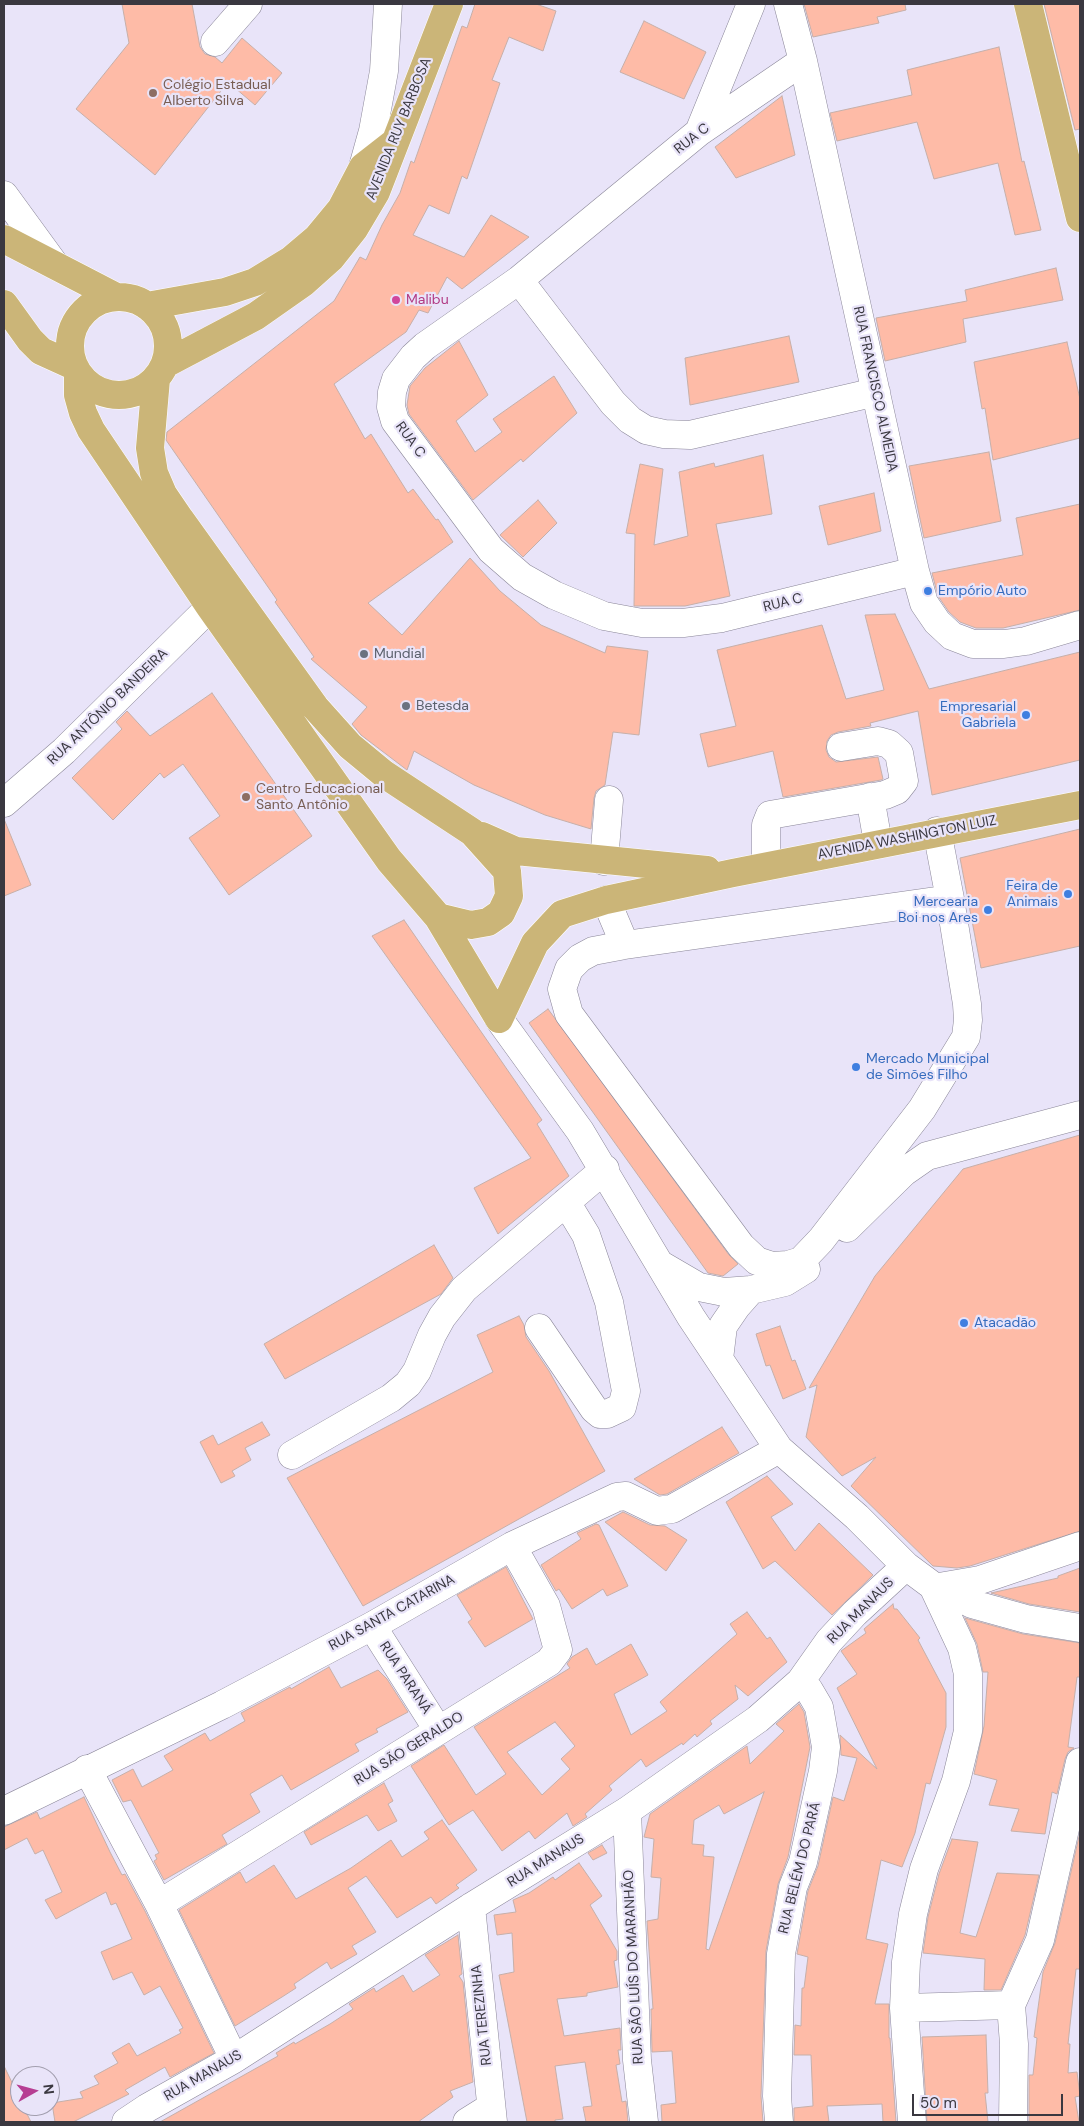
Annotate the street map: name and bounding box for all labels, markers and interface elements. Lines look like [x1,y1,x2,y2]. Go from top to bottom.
street label: AVENIDA RUY BARBOSA [363,55,435,203]
place label: Colégio Estadual Alberto Silva [163,77,271,110]
marker: Colégio Estadual Alberto Silva [147,87,159,99]
street label: RUA C [671,120,713,158]
place label: Malibu [406,292,449,308]
marker: Malibu [390,294,402,306]
street label: RUA FRANCISCO ALMEIDA [849,305,901,473]
street label: RUA C [391,419,429,461]
place label: Empório Auto [938,583,1027,599]
marker: Empório Auto [922,585,934,597]
street label: RUA C [762,590,804,616]
street label: RUA ANTÔNIO BANDEIRA [44,645,172,769]
place label: Mundial [374,646,425,662]
marker: Mundial [358,648,370,660]
place label: Betesda [416,698,469,714]
place label: Empresarial Gabriela [940,699,1016,732]
marker: Betesda [400,700,412,712]
marker: Empresarial Gabriela [1020,709,1032,721]
place label: Centro Educacional Santo Antônio [256,781,383,814]
marker: Centro Educacional Santo Antônio [240,791,252,803]
street label: AVENIDA WASHINGTON LUIZ [816,812,998,864]
place label: Feira de Animais [1006,878,1058,910]
marker: Feira de Animais [1062,888,1074,900]
place label: Mercearia Boi nos Ares [898,894,978,926]
marker: Mercearia Boi nos Ares [982,904,994,916]
place label: Mercado Municipal de Simões Filho [866,1051,989,1084]
marker: Mercado Municipal de Simões Filho [850,1061,862,1073]
place label: Atacadão [974,1315,1036,1331]
marker: Atacadão [958,1317,970,1329]
street label: RUA SANTA CATARINA [326,1571,458,1655]
street label: RUA MANAUS [824,1574,898,1648]
street label: RUA PARANÁ [375,1639,435,1717]
street label: RUA SÃO GERALDO [351,1709,467,1789]
street label: RUA BELÉM DO PARÁ [775,1800,825,1936]
street label: RUA MANAUS [505,1831,587,1891]
street label: RUA SÃO LUÍS DO MARANHÃO [621,1869,647,2065]
street label: RUA TEREZINHA [468,1964,496,2066]
street label: RUA MANAUS [161,2047,245,2105]
north arrow [10,2066,60,2116]
text: N [39,2083,58,2095]
scale bar [914,2084,1065,2116]
text: 50 m [920,2093,957,2113]

